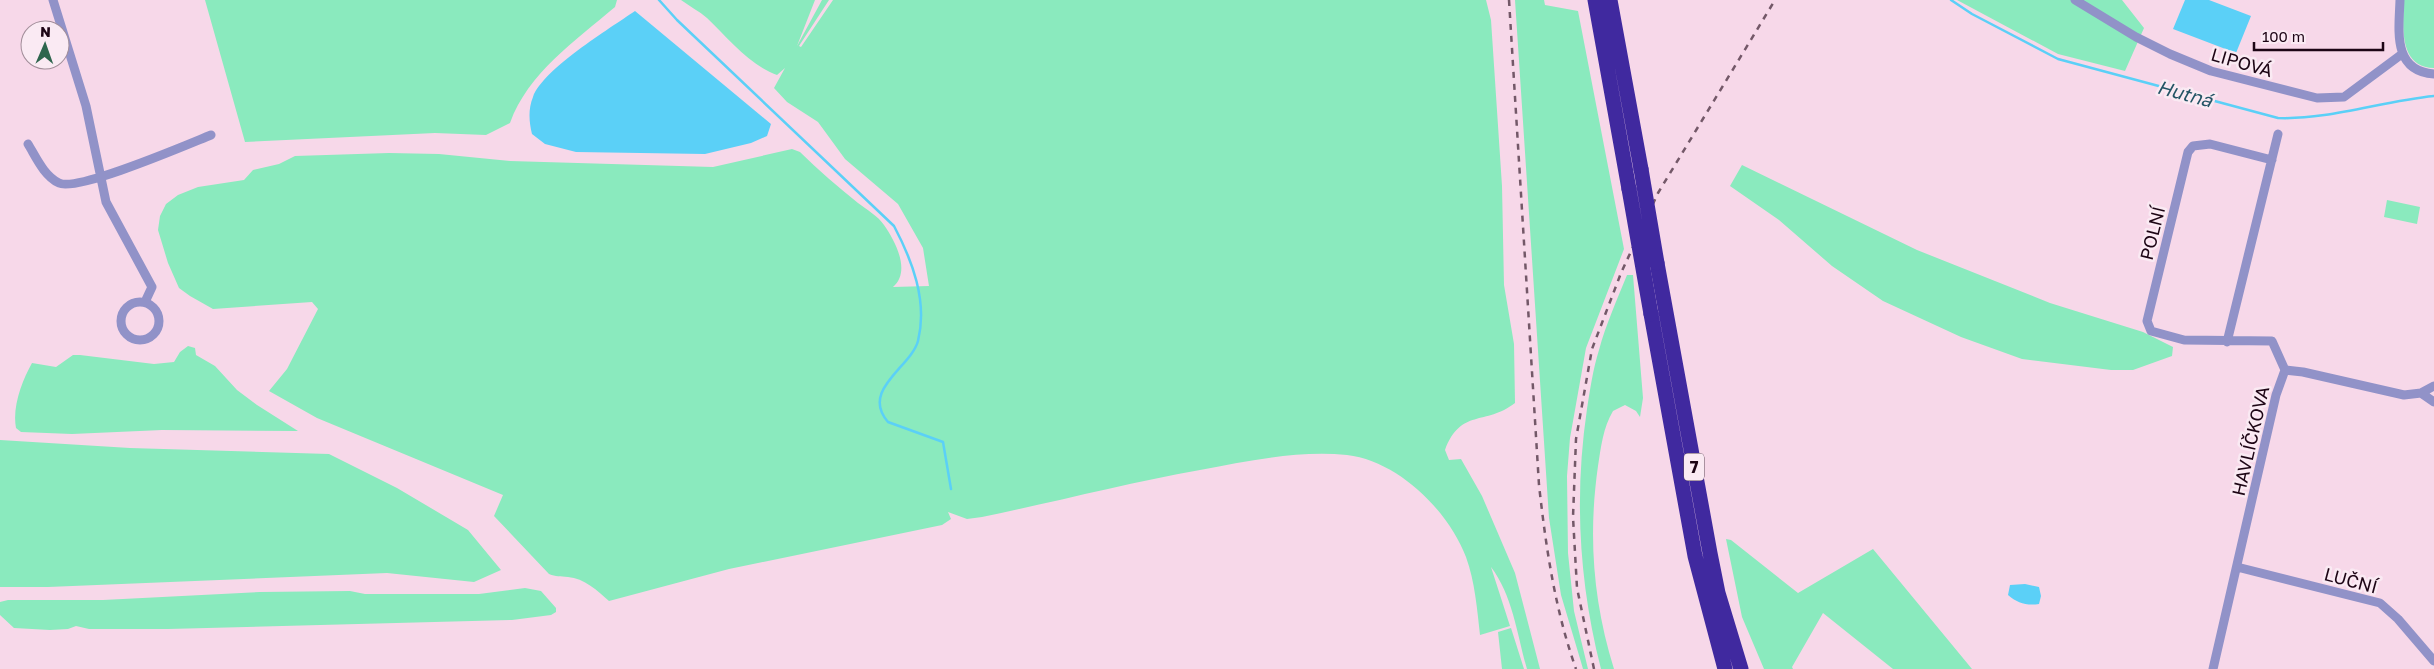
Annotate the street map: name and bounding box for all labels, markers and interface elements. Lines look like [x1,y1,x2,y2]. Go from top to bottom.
north arrow [20,20,70,70]
scale bar [2254,20,2383,52]
text: N [40,23,51,40]
text: 100 m [2262,27,2305,45]
street label: LIPOVÁ [2209,43,2275,81]
water label: Hutná [2155,75,2217,112]
street label: POLNÍ [2135,202,2170,262]
street label: HAVLÍČKOVA [2227,384,2273,498]
road number: 7 [1684,454,1704,481]
street label: LUČNÍ [2322,562,2381,598]

